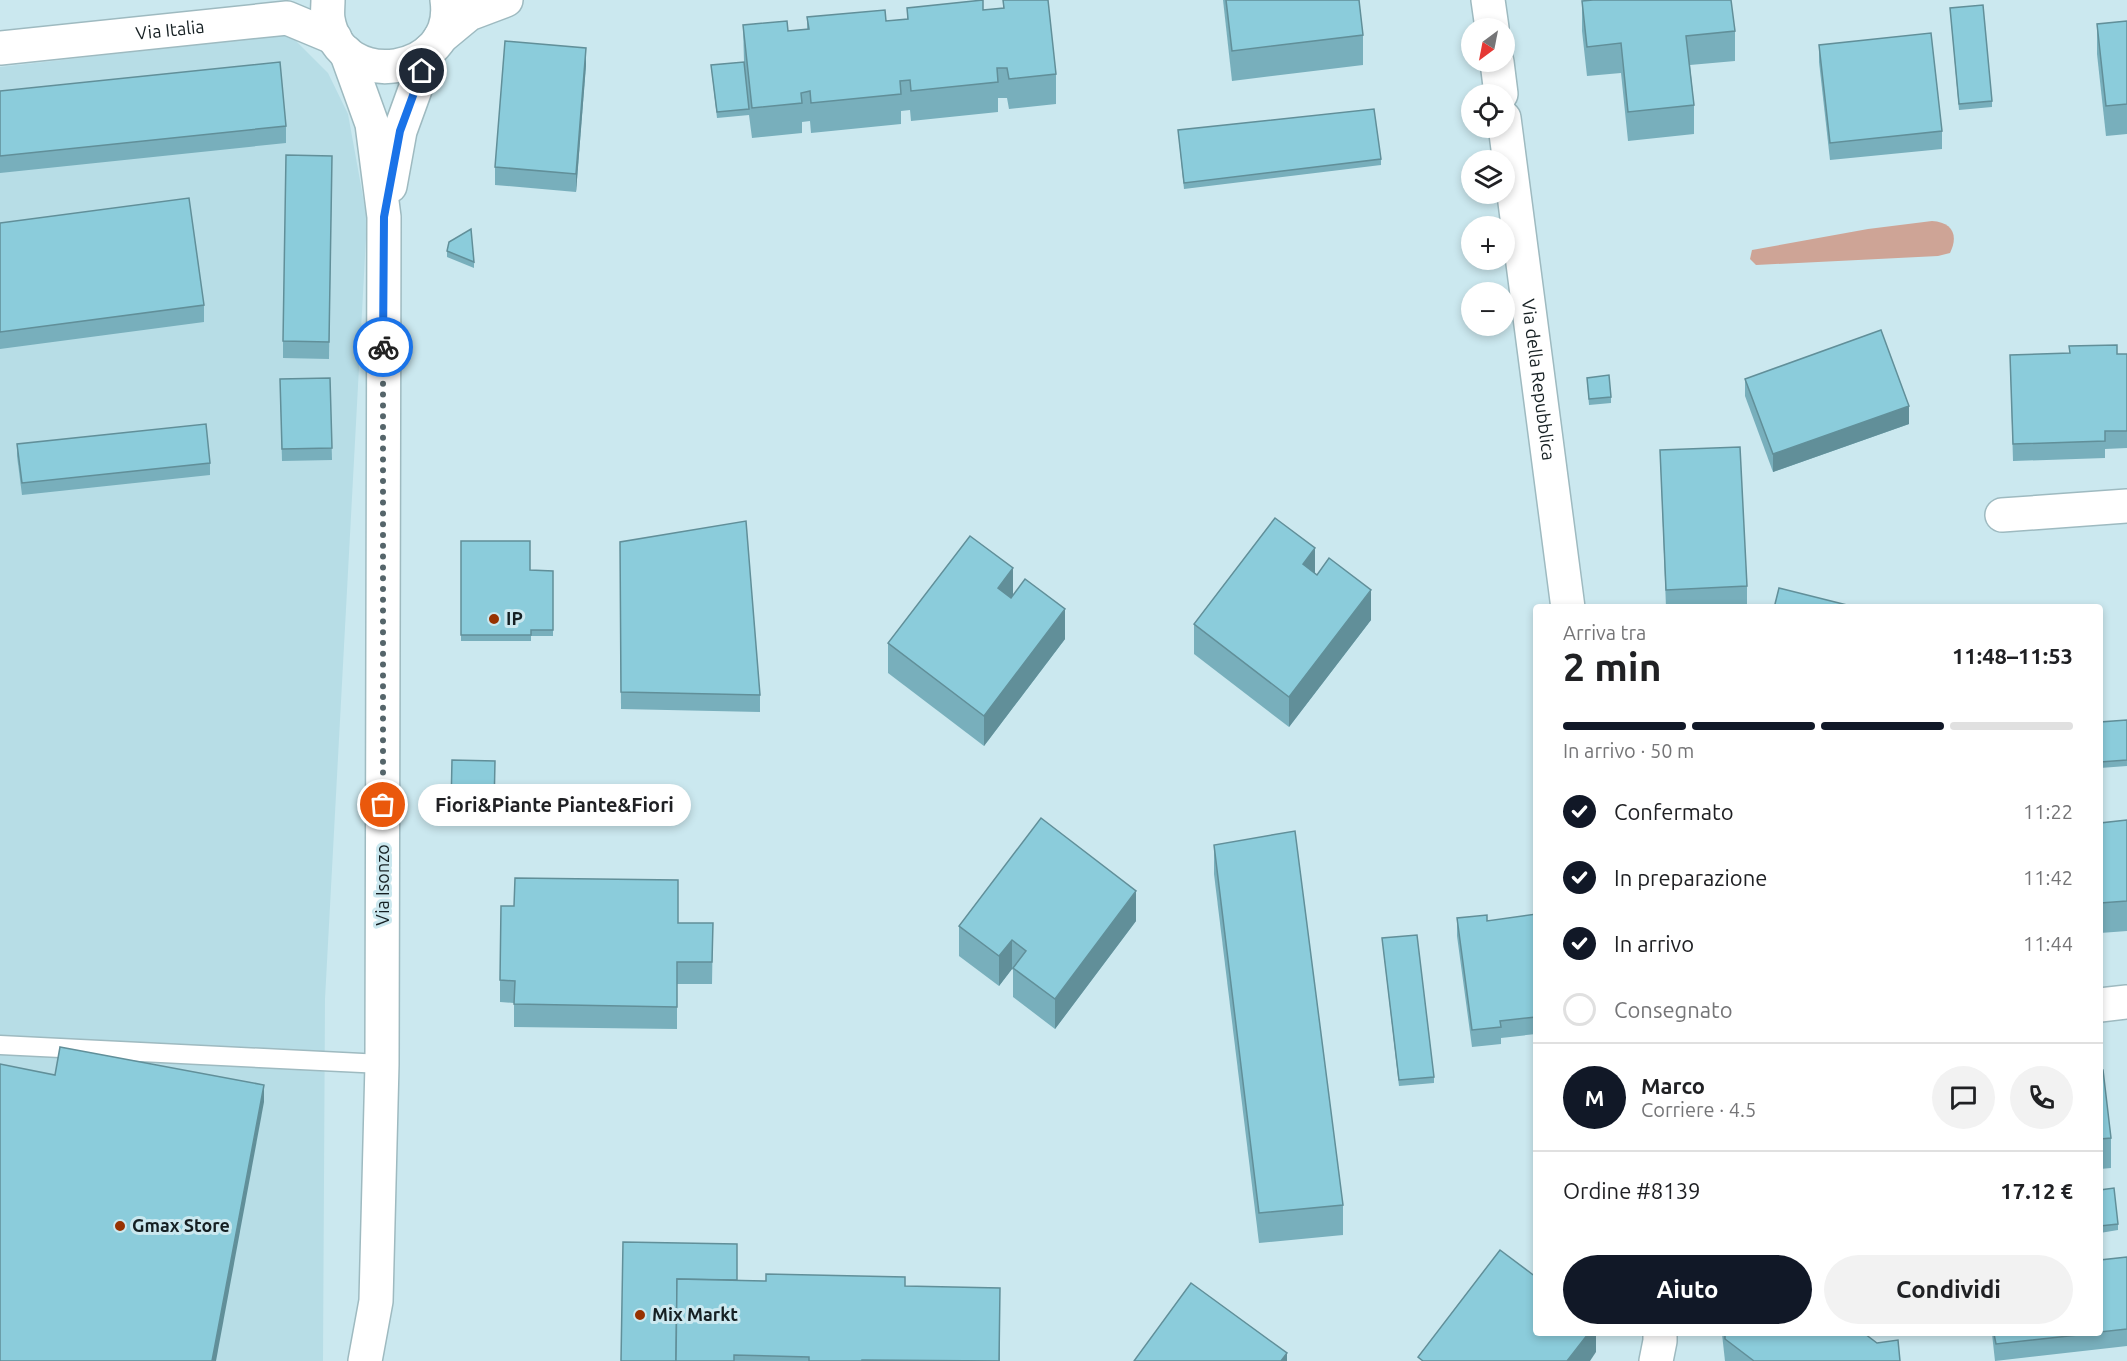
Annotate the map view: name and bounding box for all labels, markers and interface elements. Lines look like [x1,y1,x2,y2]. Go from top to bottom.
street label: Via Italia [135,16,205,43]
north arrow [1461,18,1515,72]
map controls [1461,18,1515,336]
pin [396,45,447,96]
icon: home [405,54,438,87]
button: locate [1461,84,1515,138]
button: layers [1461,150,1515,204]
button: + [1461,216,1515,270]
button: − [1461,282,1515,336]
street label: Via della Repubblica [1519,298,1560,462]
courier [353,317,413,377]
icon: bike [367,331,400,364]
place label: IP [506,608,523,628]
marker: IP [487,612,501,626]
text: Arriva tra [1563,621,1646,644]
text: 11:48–11:53 [1952,643,2073,668]
text: 2 min [1563,645,1662,688]
text: In arrivo · 50 m [1563,739,1694,762]
pin [357,779,408,830]
callout: Fiori&Piante Piante&Fiori [419,784,692,826]
icon: bag [366,788,399,821]
text: Fiori&Piante Piante&Fiori [435,793,674,816]
icon: check [1563,795,1596,828]
text: Confermato [1614,799,1734,824]
text: 11:22 [2023,800,2073,823]
street label: Via Isonzo [372,844,392,926]
icon: check [1563,861,1596,894]
text: In preparazione [1614,865,1767,890]
text: 11:42 [2023,866,2073,889]
icon: check [1563,927,1596,960]
text: In arrivo [1614,931,1694,956]
text: 11:44 [2023,932,2073,955]
text: Consegnato [1614,997,1733,1022]
button: chat [1932,1066,1995,1129]
button: phone [2010,1066,2073,1129]
text: Marco [1641,1073,1705,1098]
text: M [1585,1085,1604,1110]
text: Corriere · 4.5 [1641,1098,1756,1121]
text: Ordine #8139 [1563,1178,1700,1203]
text: 17.12 € [2000,1178,2073,1203]
place label: Gmax Store [132,1215,230,1235]
marker: Gmax Store [113,1219,127,1233]
button: Aiuto [1563,1255,1812,1324]
button: Condividi [1824,1255,2073,1324]
place label: Mix Markt [652,1304,738,1324]
marker: Mix Markt [633,1308,647,1322]

